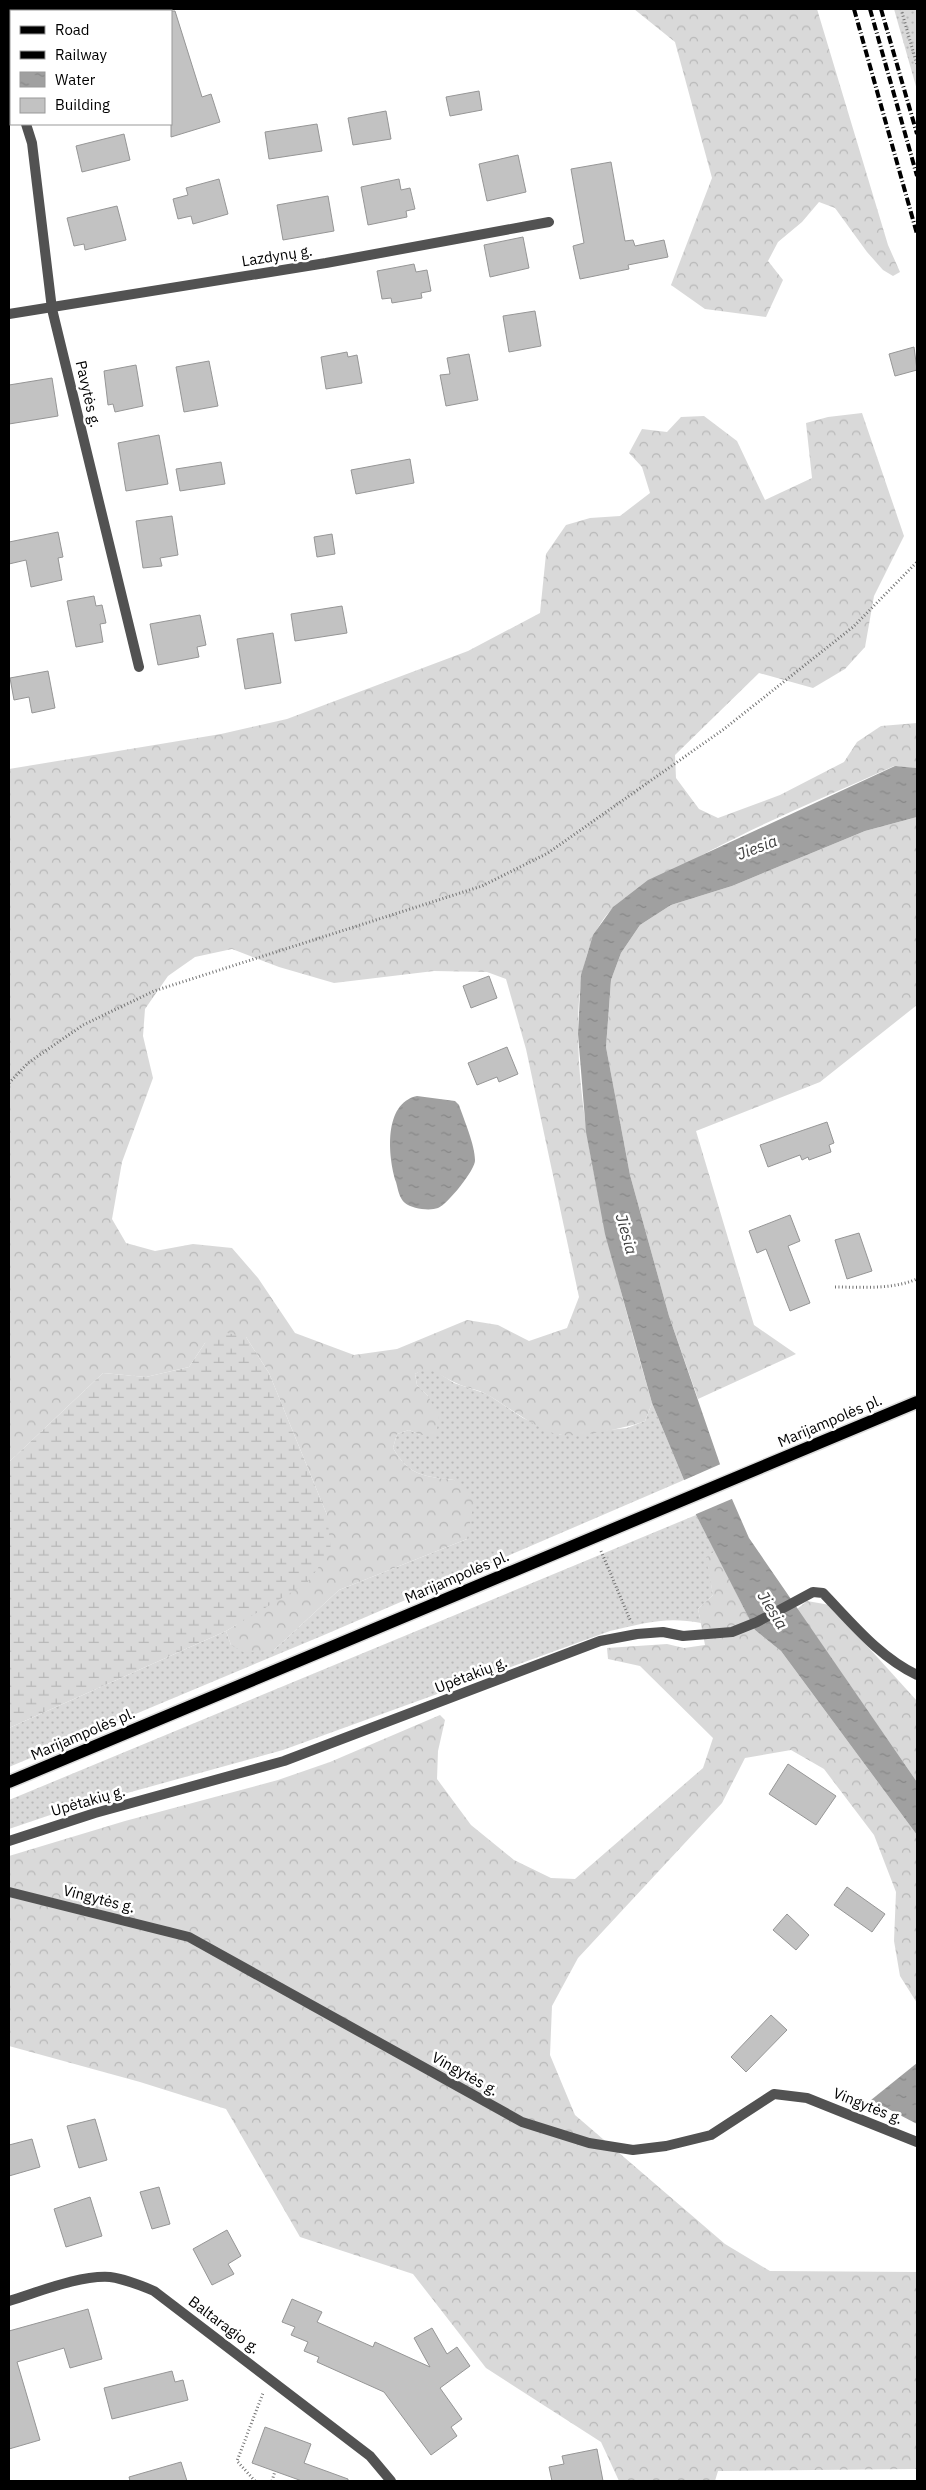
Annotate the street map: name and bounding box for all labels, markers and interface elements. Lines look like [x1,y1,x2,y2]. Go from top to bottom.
legend [10,10,172,125]
text: Road [55,20,90,39]
text: Railway [55,45,108,64]
text: Water [55,70,96,89]
text: Building [55,95,110,114]
street label: Lazdynų g. [240,241,314,270]
street label: Pavytės g. [72,359,105,429]
water label: Jiesia [734,830,780,864]
water label: Jiesia [612,1211,642,1257]
street label: Marijampolės pl. [775,1390,885,1451]
street label: Marijampolės pl. [402,1546,512,1607]
water label: Jiesia [754,1587,792,1633]
street label: Upėtakių g. [432,1652,510,1697]
street label: Marijampolės pl. [28,1703,138,1764]
street label: Upėtakių g. [49,1781,127,1820]
street label: Vingytės g. [61,1880,137,1917]
street label: Vingytės g. [429,2047,502,2100]
street label: Vingytės g. [831,2083,906,2128]
street label: Baltaragio g. [185,2292,264,2358]

